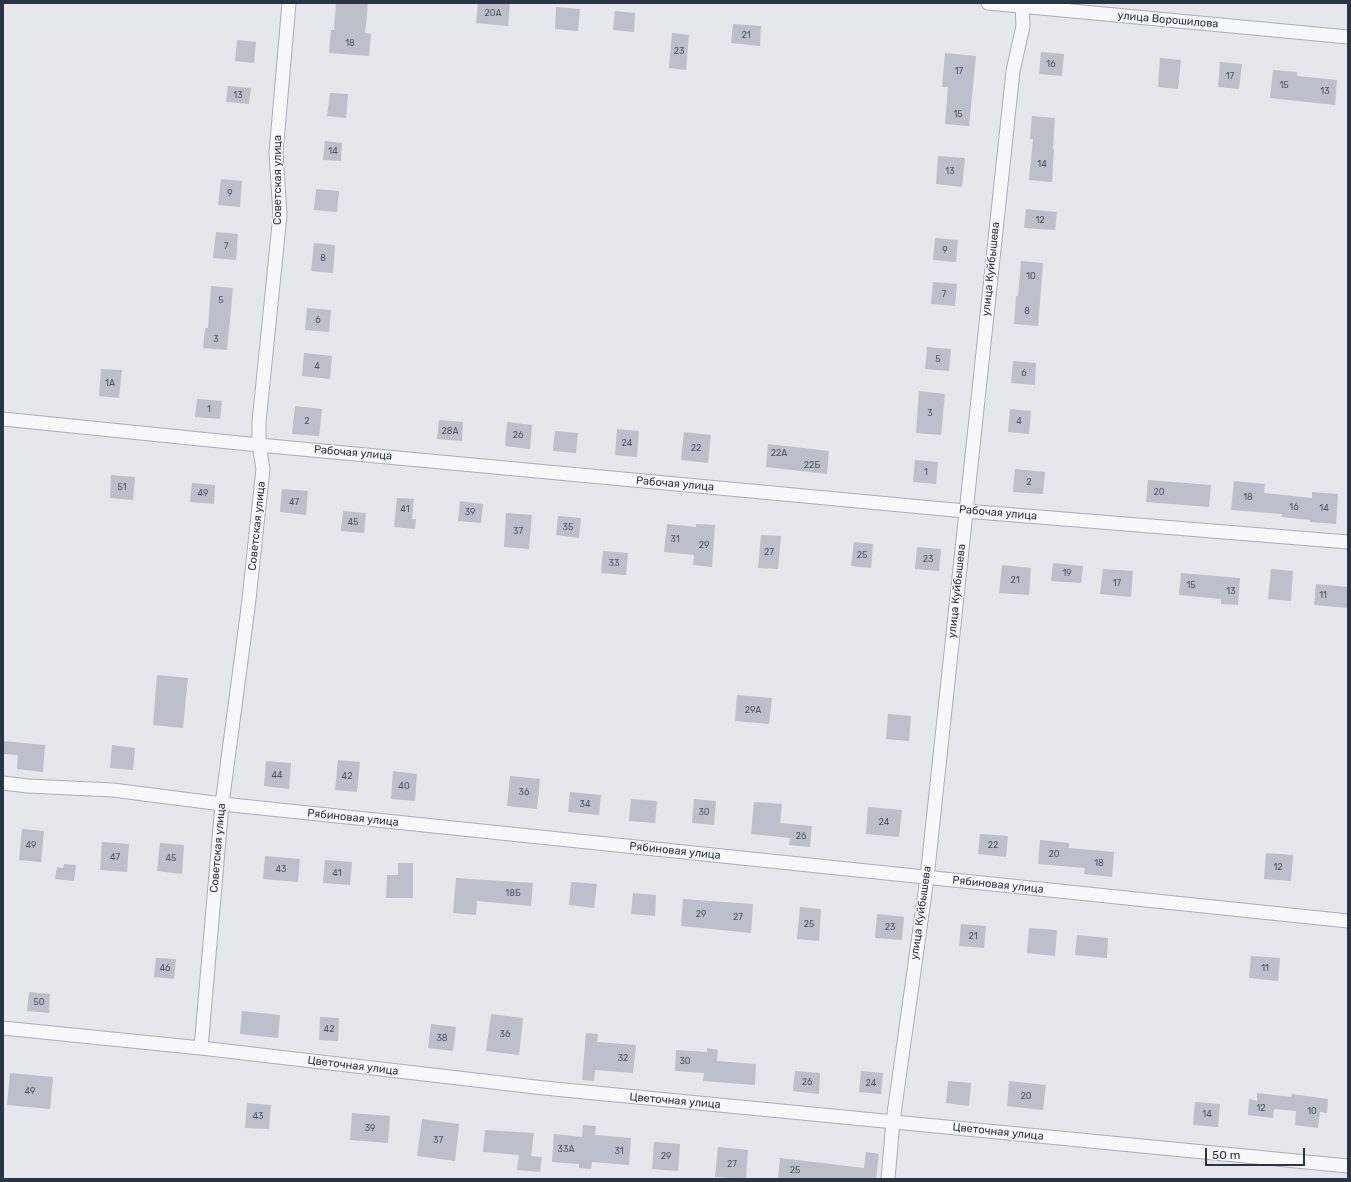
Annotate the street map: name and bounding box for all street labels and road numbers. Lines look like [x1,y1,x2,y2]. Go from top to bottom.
street label: улица Ворошилова [1117,9,1219,31]
street label: Советская улица [271,135,285,225]
street label: улица Куйбышева [979,221,1003,317]
street label: Рабочая улица [313,443,393,463]
street label: Рабочая улица [635,474,715,494]
street label: Советская улица [246,481,268,571]
street label: Рабочая улица [958,503,1038,523]
street label: улица Куйбышева [945,543,969,639]
street label: Советская улица [208,803,228,893]
street label: Рябиновая улица [307,807,399,829]
street label: Рябиновая улица [629,840,721,862]
street label: улица Куйбышева [908,865,934,961]
street label: Рябиновая улица [952,874,1044,896]
street label: Цветочная улица [307,1054,399,1078]
street label: Цветочная улица [629,1090,721,1112]
street label: Цветочная улица [952,1121,1044,1143]

